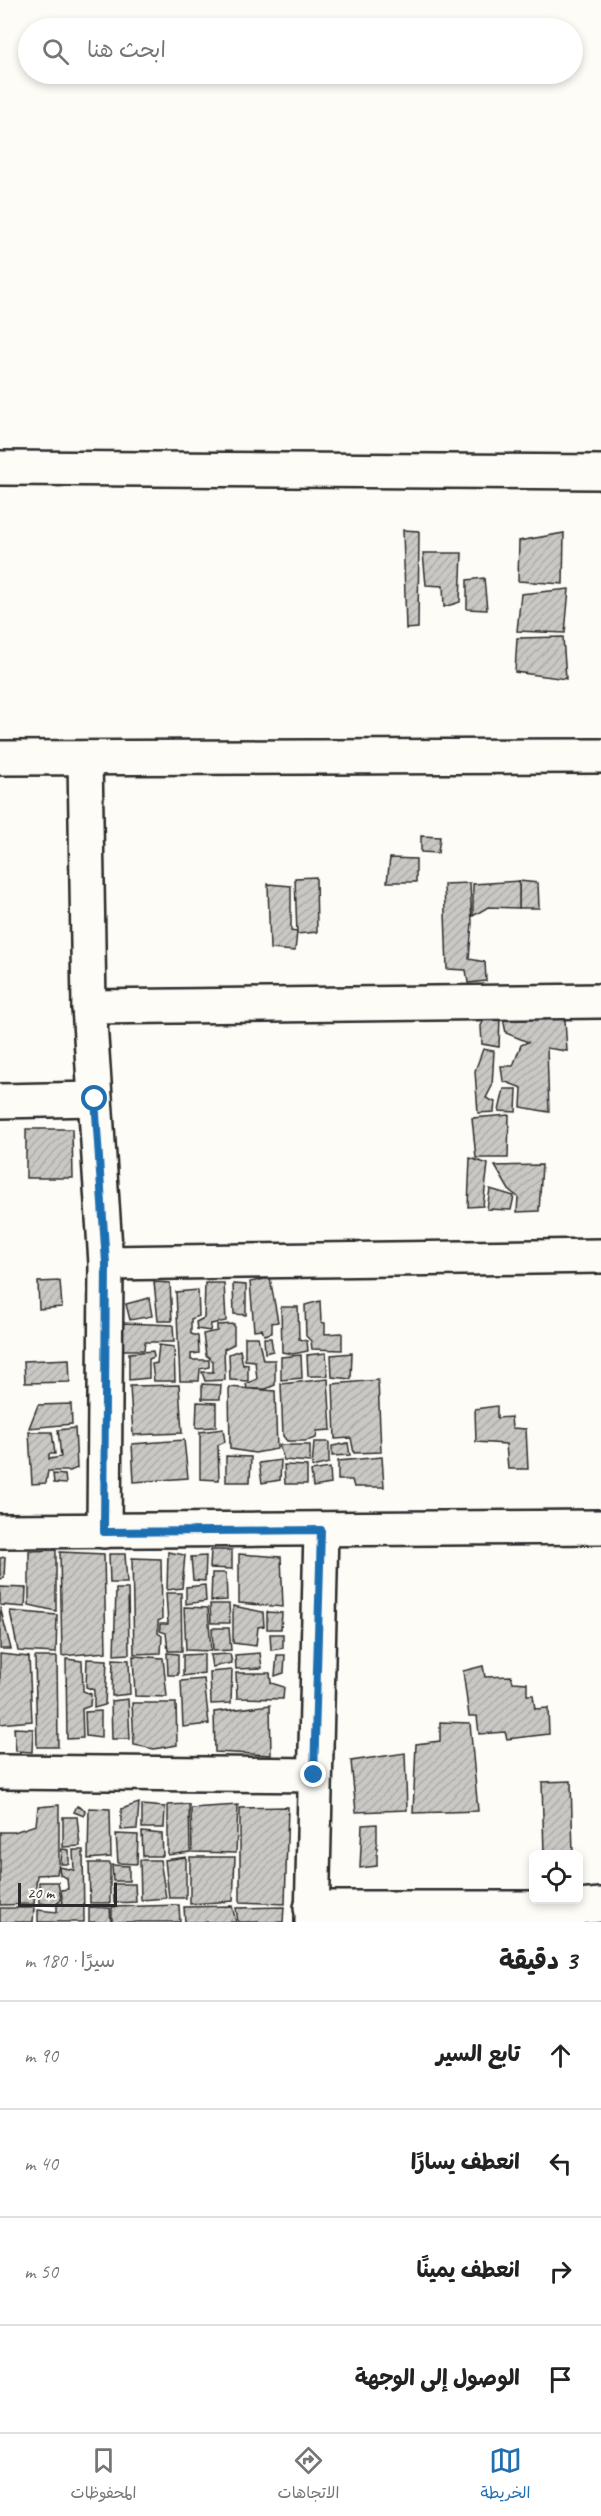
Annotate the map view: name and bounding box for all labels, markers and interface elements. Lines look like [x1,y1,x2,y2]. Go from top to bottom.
search box [18,18,583,84]
icon: search [39,35,72,68]
text: ابحث هنا [87,36,166,64]
route start [81,1085,107,1111]
route end [300,1761,326,1787]
map controls [529,1850,583,1904]
button: locate [529,1850,583,1904]
scale bar [18,1880,117,1908]
text: 20 m [27,1883,54,1903]
text: 3 دقيقة [499,1944,577,1977]
text: سيرًا · 180 m [24,1948,115,1973]
icon: ahead [544,2039,577,2072]
text: تابع السير [436,2040,520,2068]
text: 90 m [24,2043,58,2068]
icon: left [544,2147,577,2180]
text: انعطف يسارًا [411,2148,520,2176]
text: 40 m [24,2151,58,2176]
icon: right [544,2255,577,2288]
text: انعطف يمينًا [416,2256,520,2284]
text: 50 m [24,2259,58,2284]
icon: arrive [544,2363,577,2396]
text: الوصول إلى الوجهة [355,2364,520,2392]
tab: المحفوظات [71,2444,136,2507]
tab: الاتجاهات [278,2444,339,2507]
tab: الخريطة [481,2444,530,2507]

